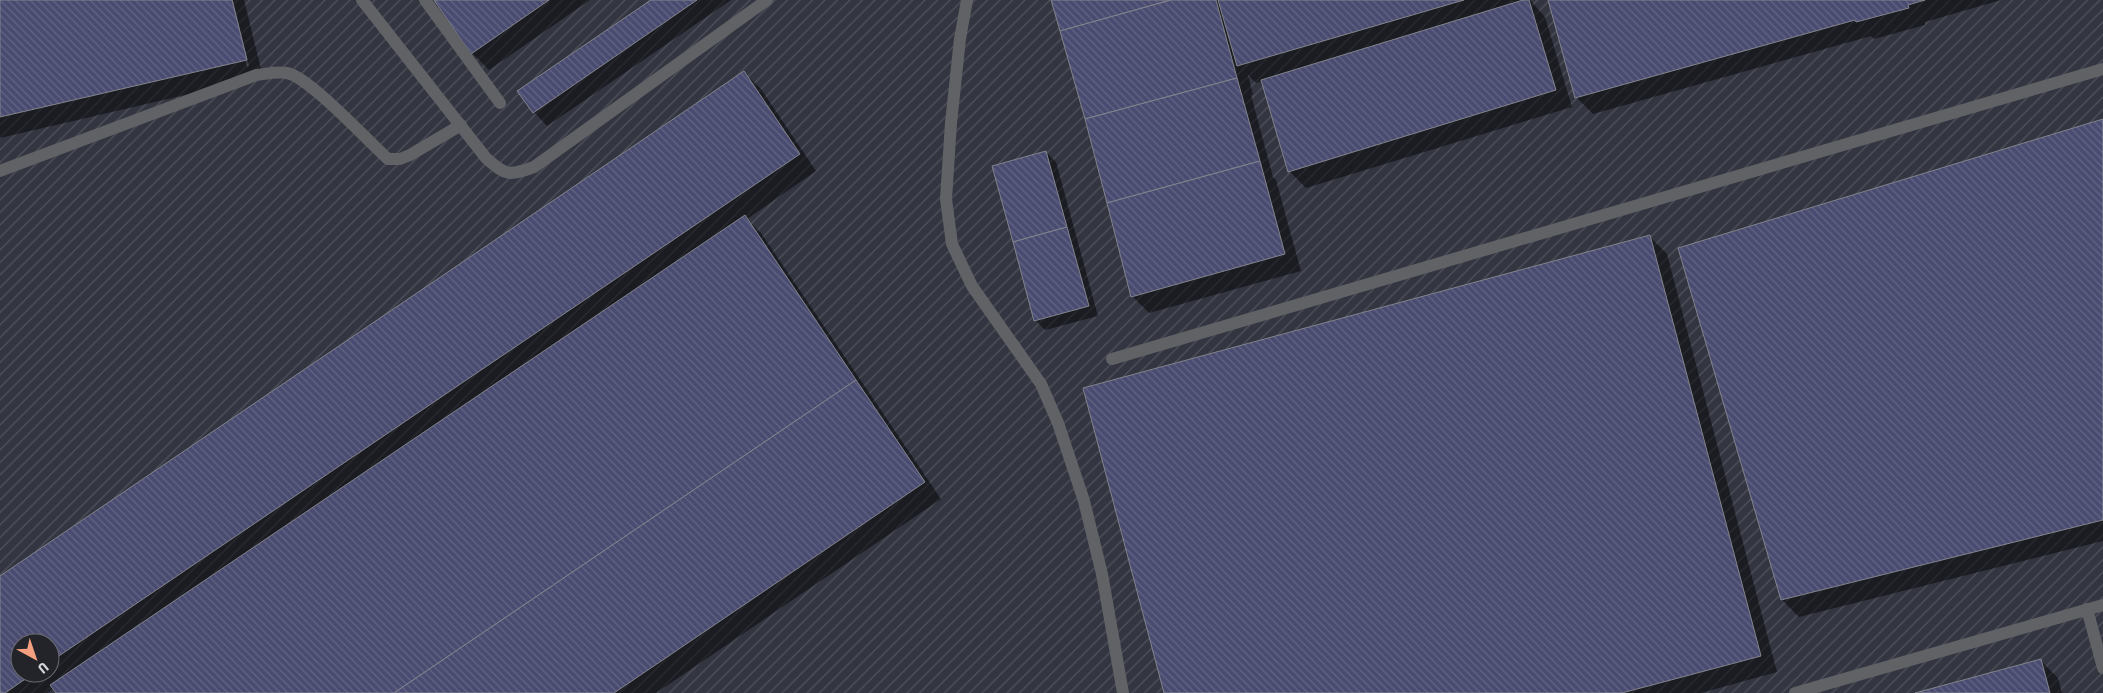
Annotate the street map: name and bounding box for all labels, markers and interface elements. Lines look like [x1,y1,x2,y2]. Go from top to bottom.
north arrow [10,633,60,683]
text: U [35,659,52,677]

